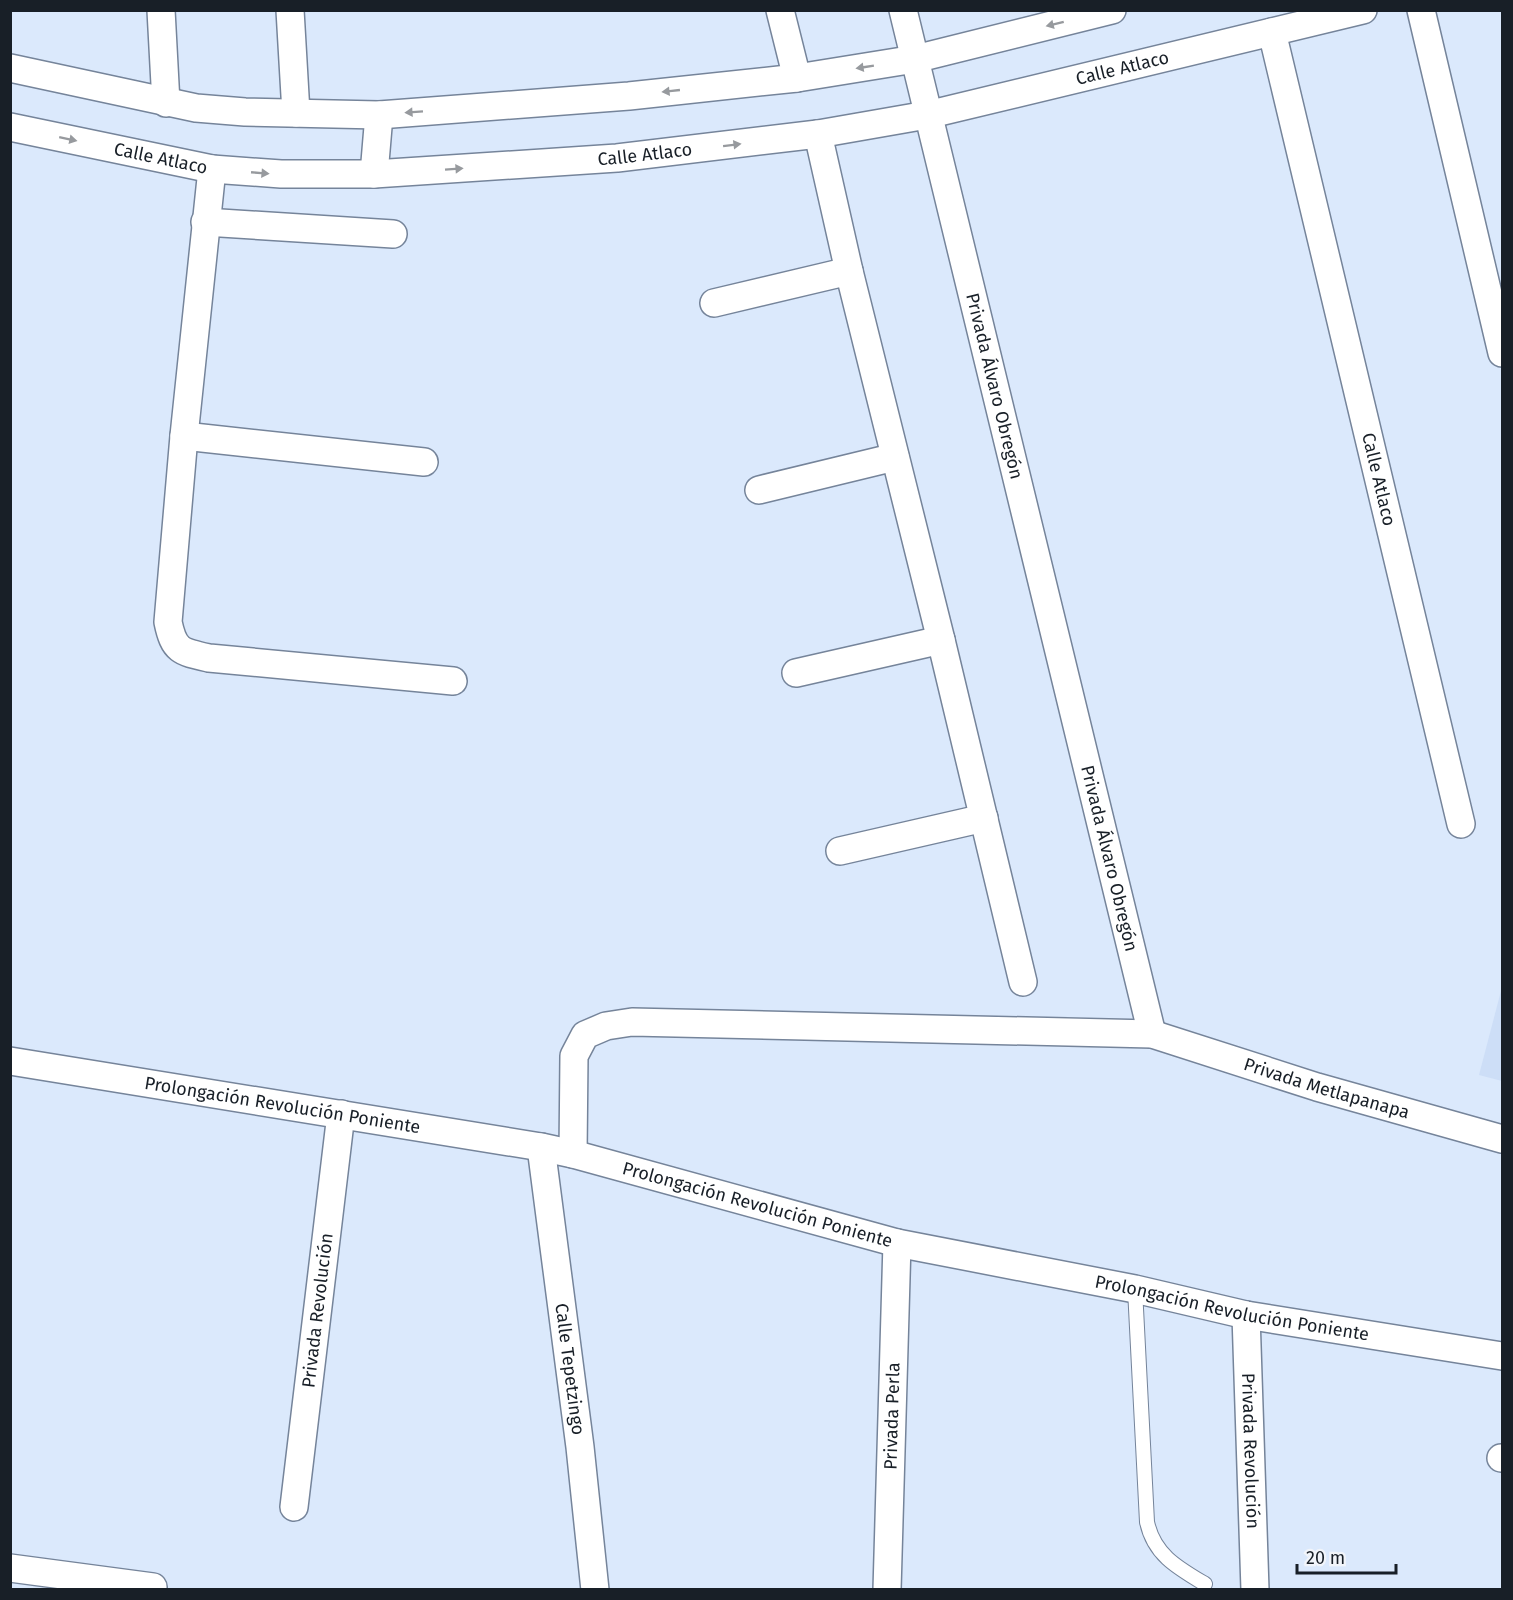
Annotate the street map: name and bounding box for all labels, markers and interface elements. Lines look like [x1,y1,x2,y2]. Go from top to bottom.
one-way arrow [1046,20,1064,30]
street label: Calle Atlaco [1074,46,1171,90]
one-way arrow [855,62,874,71]
one-way arrow [662,86,681,96]
one-way arrow [404,107,423,117]
one-way arrow [59,135,78,144]
street label: Calle Atlaco [112,138,210,179]
street label: Calle Atlaco [597,138,693,170]
one-way arrow [723,140,742,149]
one-way arrow [445,164,464,174]
one-way arrow [250,168,269,177]
street label: Privada Álvaro Obregón [961,291,1028,481]
street label: Calle Atlaco [1357,431,1400,528]
street label: Privada Álvaro Obregón [1076,763,1143,954]
street label: Privada Metlapanapa [1241,1053,1412,1123]
street label: Prolongación Revolución Poniente [143,1072,422,1138]
street label: Prolongación Revolución Poniente [620,1157,895,1252]
street label: Privada Revolución [297,1232,338,1389]
street label: Prolongación Revolución Poniente [1093,1270,1371,1346]
street label: Calle Tepetzingo [550,1302,589,1436]
street label: Privada Perla [879,1362,905,1470]
street label: Privada Revolución [1237,1373,1264,1529]
scale bar [1297,1537,1396,1575]
text: 20 m [1306,1547,1345,1569]

